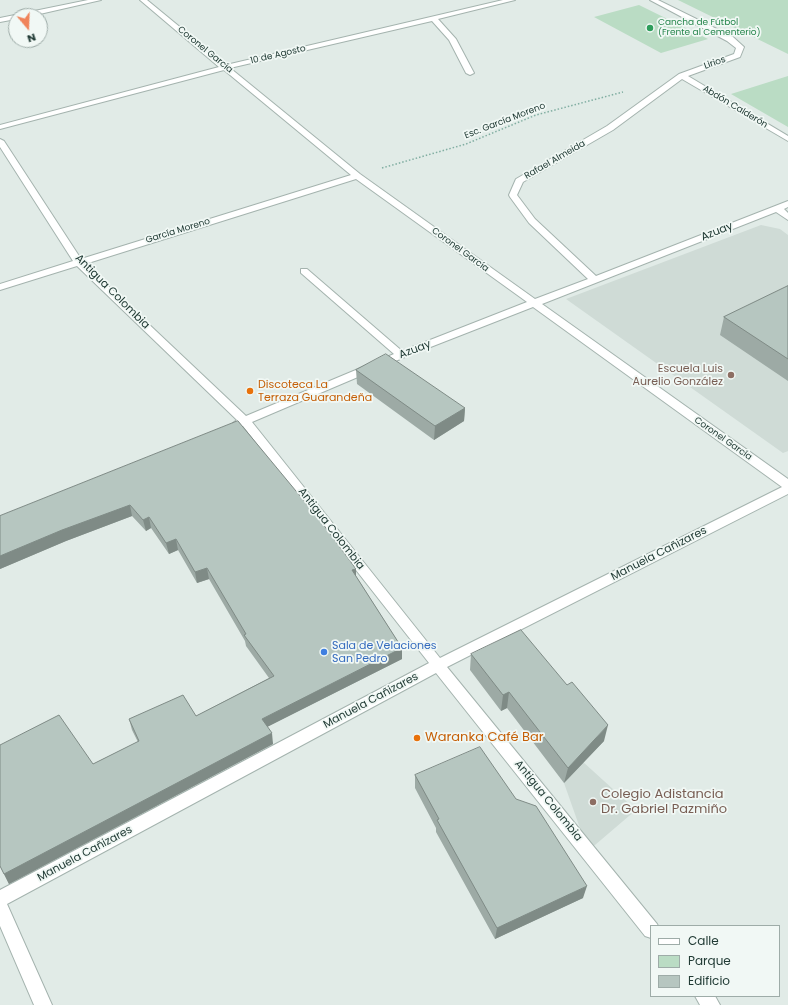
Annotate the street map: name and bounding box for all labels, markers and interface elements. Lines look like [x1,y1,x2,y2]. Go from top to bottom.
north arrow [8,8,48,48]
place label: Cancha de Fútbol (Frente al Cementerio) [658,18,761,39]
marker: Cancha de Fútbol (Frente al Cementerio) [645,23,655,33]
street label: Coronel García [175,24,235,76]
text: N [25,29,38,47]
street label: 10 de Agosto [249,43,307,67]
street label: Lirios [703,54,727,72]
street label: Abdón Calderón [701,83,769,131]
street label: Esc. García Moreno [463,101,547,141]
street label: Rafael Almeida [523,138,587,182]
street label: García Moreno [145,216,211,246]
street label: Azuay [699,220,735,244]
street label: Coronel García [429,226,491,274]
street label: Antigua Colombia [72,252,152,332]
street label: Azuay [397,338,433,362]
place label: Escuela Luis Aurelio González [633,362,723,388]
marker: Escuela Luis Aurelio González [726,370,736,380]
place label: Discoteca La Terraza Guarandeña [258,378,372,404]
marker: Discoteca La Terraza Guarandeña [245,386,255,396]
street label: Coronel García [692,415,754,463]
street label: Antigua Colombia [295,485,367,573]
street label: Manuela Cañizares [609,524,709,584]
place label: Sala de Velaciones San Pedro [332,639,437,665]
marker: Sala de Velaciones San Pedro [319,647,329,657]
street label: Manuela Cañizares [321,670,421,732]
place label: Waranka Café Bar [425,730,544,746]
marker: Waranka Café Bar [412,733,422,743]
street label: Antigua Colombia [511,758,585,844]
place label: Colegio Adistancia Dr. Gabriel Pazmiño [601,787,727,818]
marker: Colegio Adistancia Dr. Gabriel Pazmiño [588,797,598,807]
street label: Manuela Cañizares [35,823,135,885]
legend [650,925,780,997]
text: Calle [688,932,719,949]
text: Parque [688,952,731,969]
text: Edificio [688,972,730,989]

